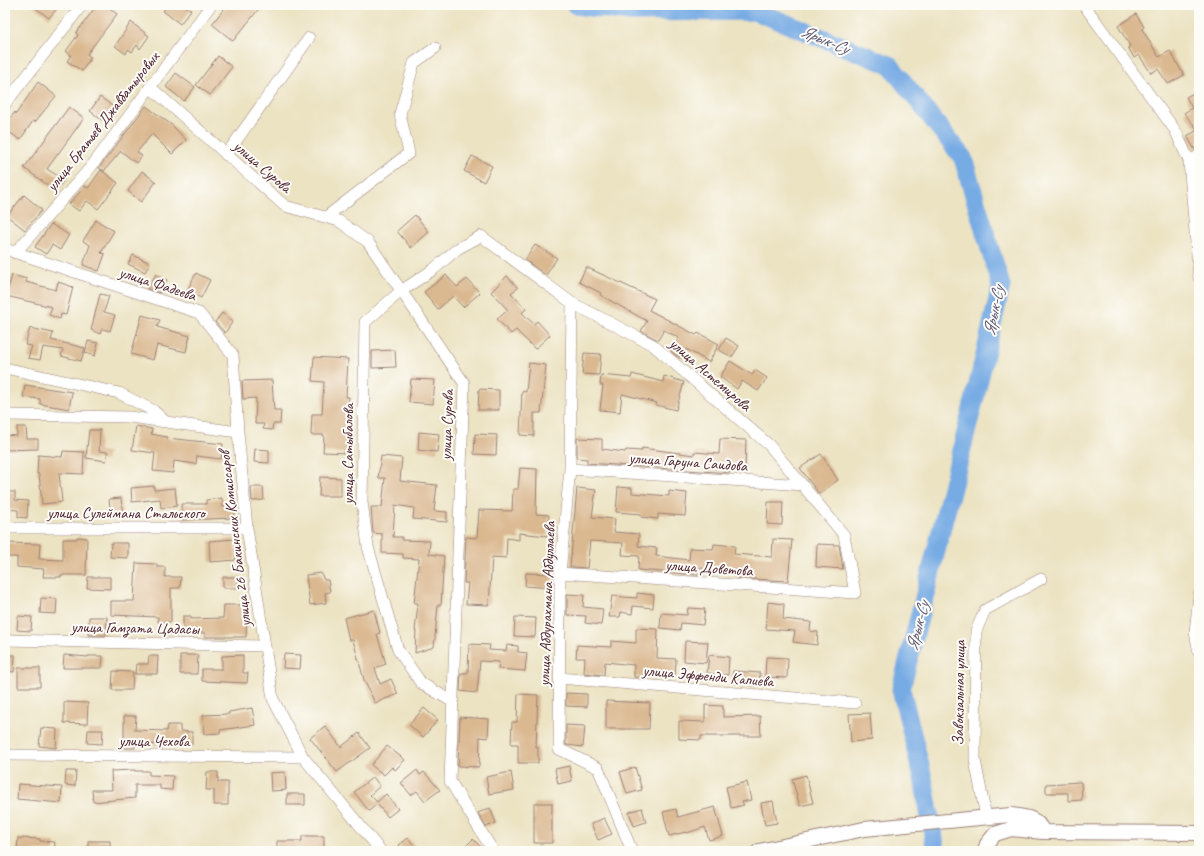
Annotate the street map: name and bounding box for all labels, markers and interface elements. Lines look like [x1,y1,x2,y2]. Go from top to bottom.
water label: Ярык-Су [798,20,855,60]
street label: улица Братьев Джавбатыровых [41,47,165,196]
street label: улица Сурова [228,135,297,198]
street label: улица Фадеева [116,262,200,306]
water label: Ярык-Су [978,281,1009,338]
street label: улица Астемирова [665,333,756,416]
street label: улица Сурова [436,388,458,462]
street label: улица Сатыбалова [338,402,358,505]
street label: улица 26 Бакинских Комиссаров [214,446,256,629]
street label: улица Гаруна Саидова [627,448,749,476]
street label: улица Сулеймана Стальского [46,503,207,523]
street label: улица Абдурахмана Абдуллаева [534,520,560,688]
street label: улица Доветова [664,555,754,581]
water label: Ярык-Су [901,596,934,653]
street label: улица Гамзата Цадасы [70,617,201,639]
street label: Завокзальная улица [948,639,970,746]
street label: улица Эффенди Капиева [641,660,775,692]
street label: улица Чехова [118,731,191,751]

